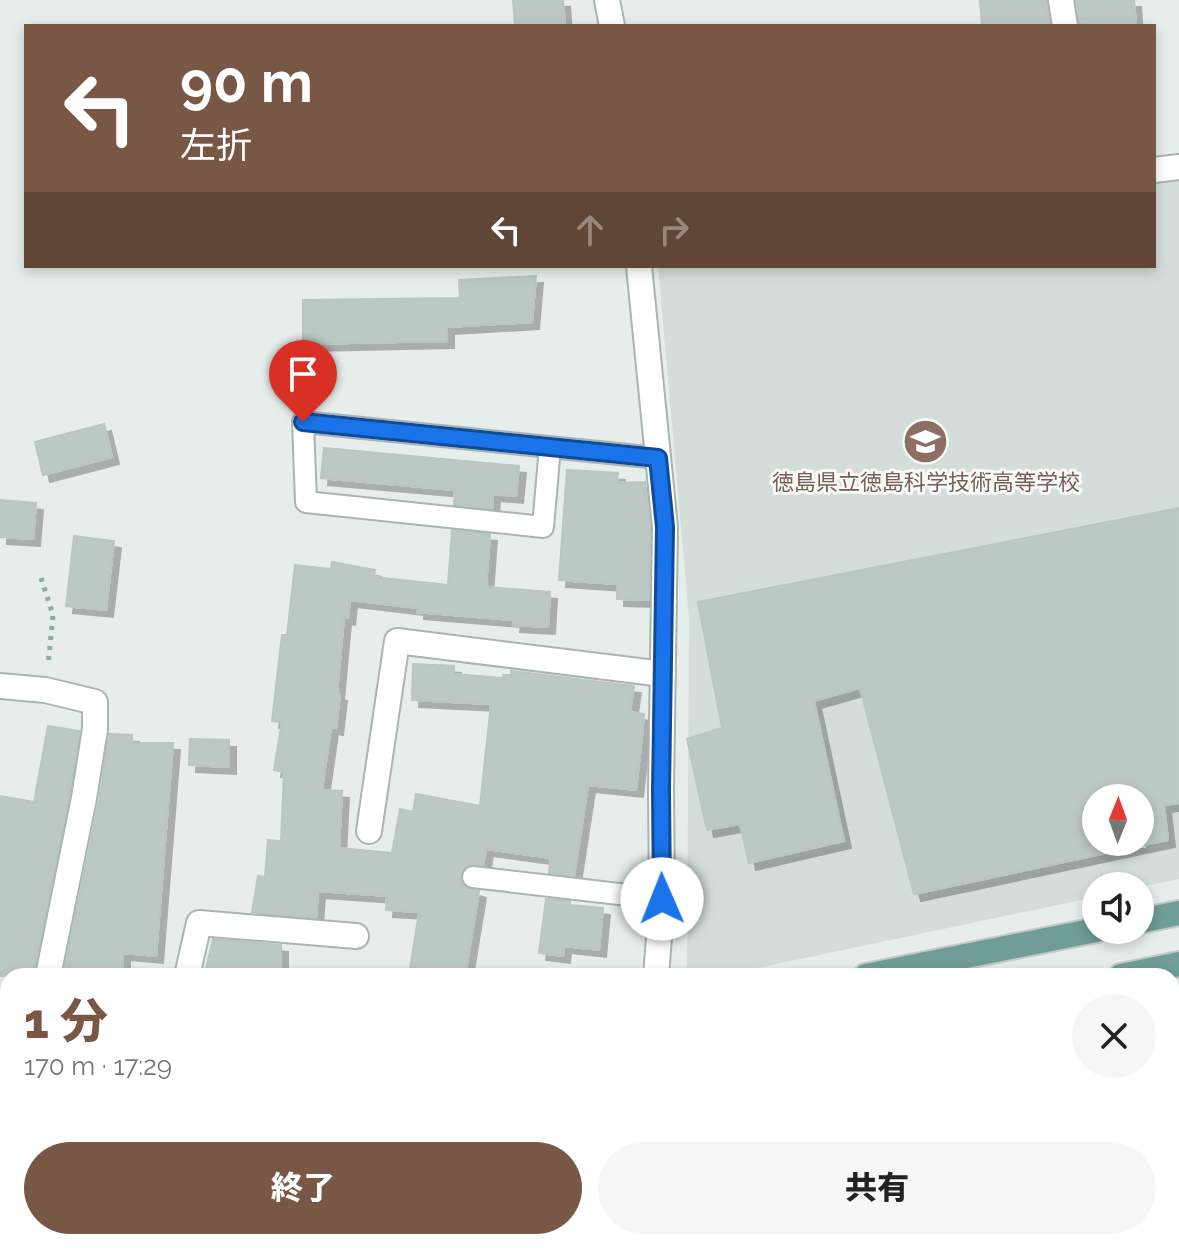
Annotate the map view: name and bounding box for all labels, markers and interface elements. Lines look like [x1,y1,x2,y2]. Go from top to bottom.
text: 90 m [180,49,313,115]
icon: left [48,56,152,160]
text: 左折 [180,124,252,166]
icon: left [484,208,528,252]
icon: ahead [568,208,612,252]
icon: right [652,208,696,252]
pin [269,340,337,422]
icon: arrive [281,352,325,396]
school or university icon: 徳島県立徳島科学技術高等学校 [902,417,950,465]
place label: 徳島県立徳島科学技術高等学校 [772,469,1080,495]
north arrow [1082,784,1154,856]
map controls [1082,784,1154,944]
position arrow [620,857,704,941]
button: sound [1082,872,1154,944]
text: 1 分 [24,993,108,1049]
button: close [1072,994,1156,1078]
text: 170 m · 17:29 [24,1051,172,1081]
button: 終了 [24,1142,582,1234]
button: 共有 [598,1142,1156,1234]

